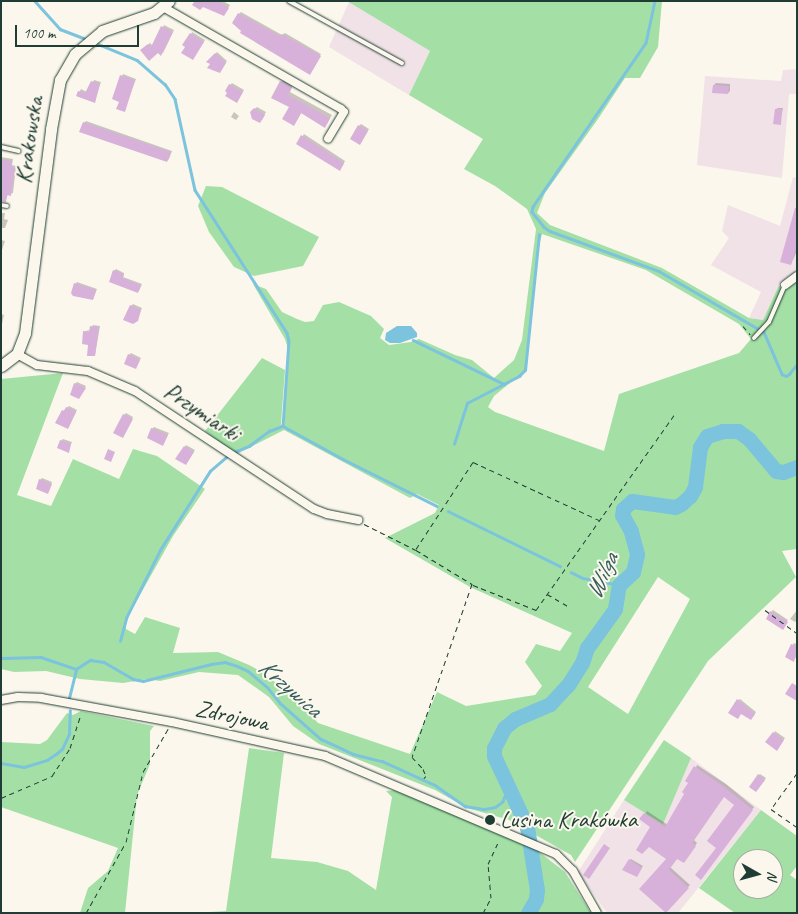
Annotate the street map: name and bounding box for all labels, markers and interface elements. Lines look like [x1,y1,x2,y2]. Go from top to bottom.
scale bar [18,15,141,47]
text: 100 m [23,24,55,43]
street label: Krakowska [9,95,49,185]
street label: Przymiarki [159,376,245,448]
water label: Wilga [579,549,625,603]
water label: Krzywica [252,652,328,724]
street label: Zdrojowa [193,694,271,738]
place label: Lusina Krakówka [500,806,637,834]
marker: Lusina Krakówka [484,814,496,826]
north arrow [733,849,783,899]
text: N [763,870,781,881]

